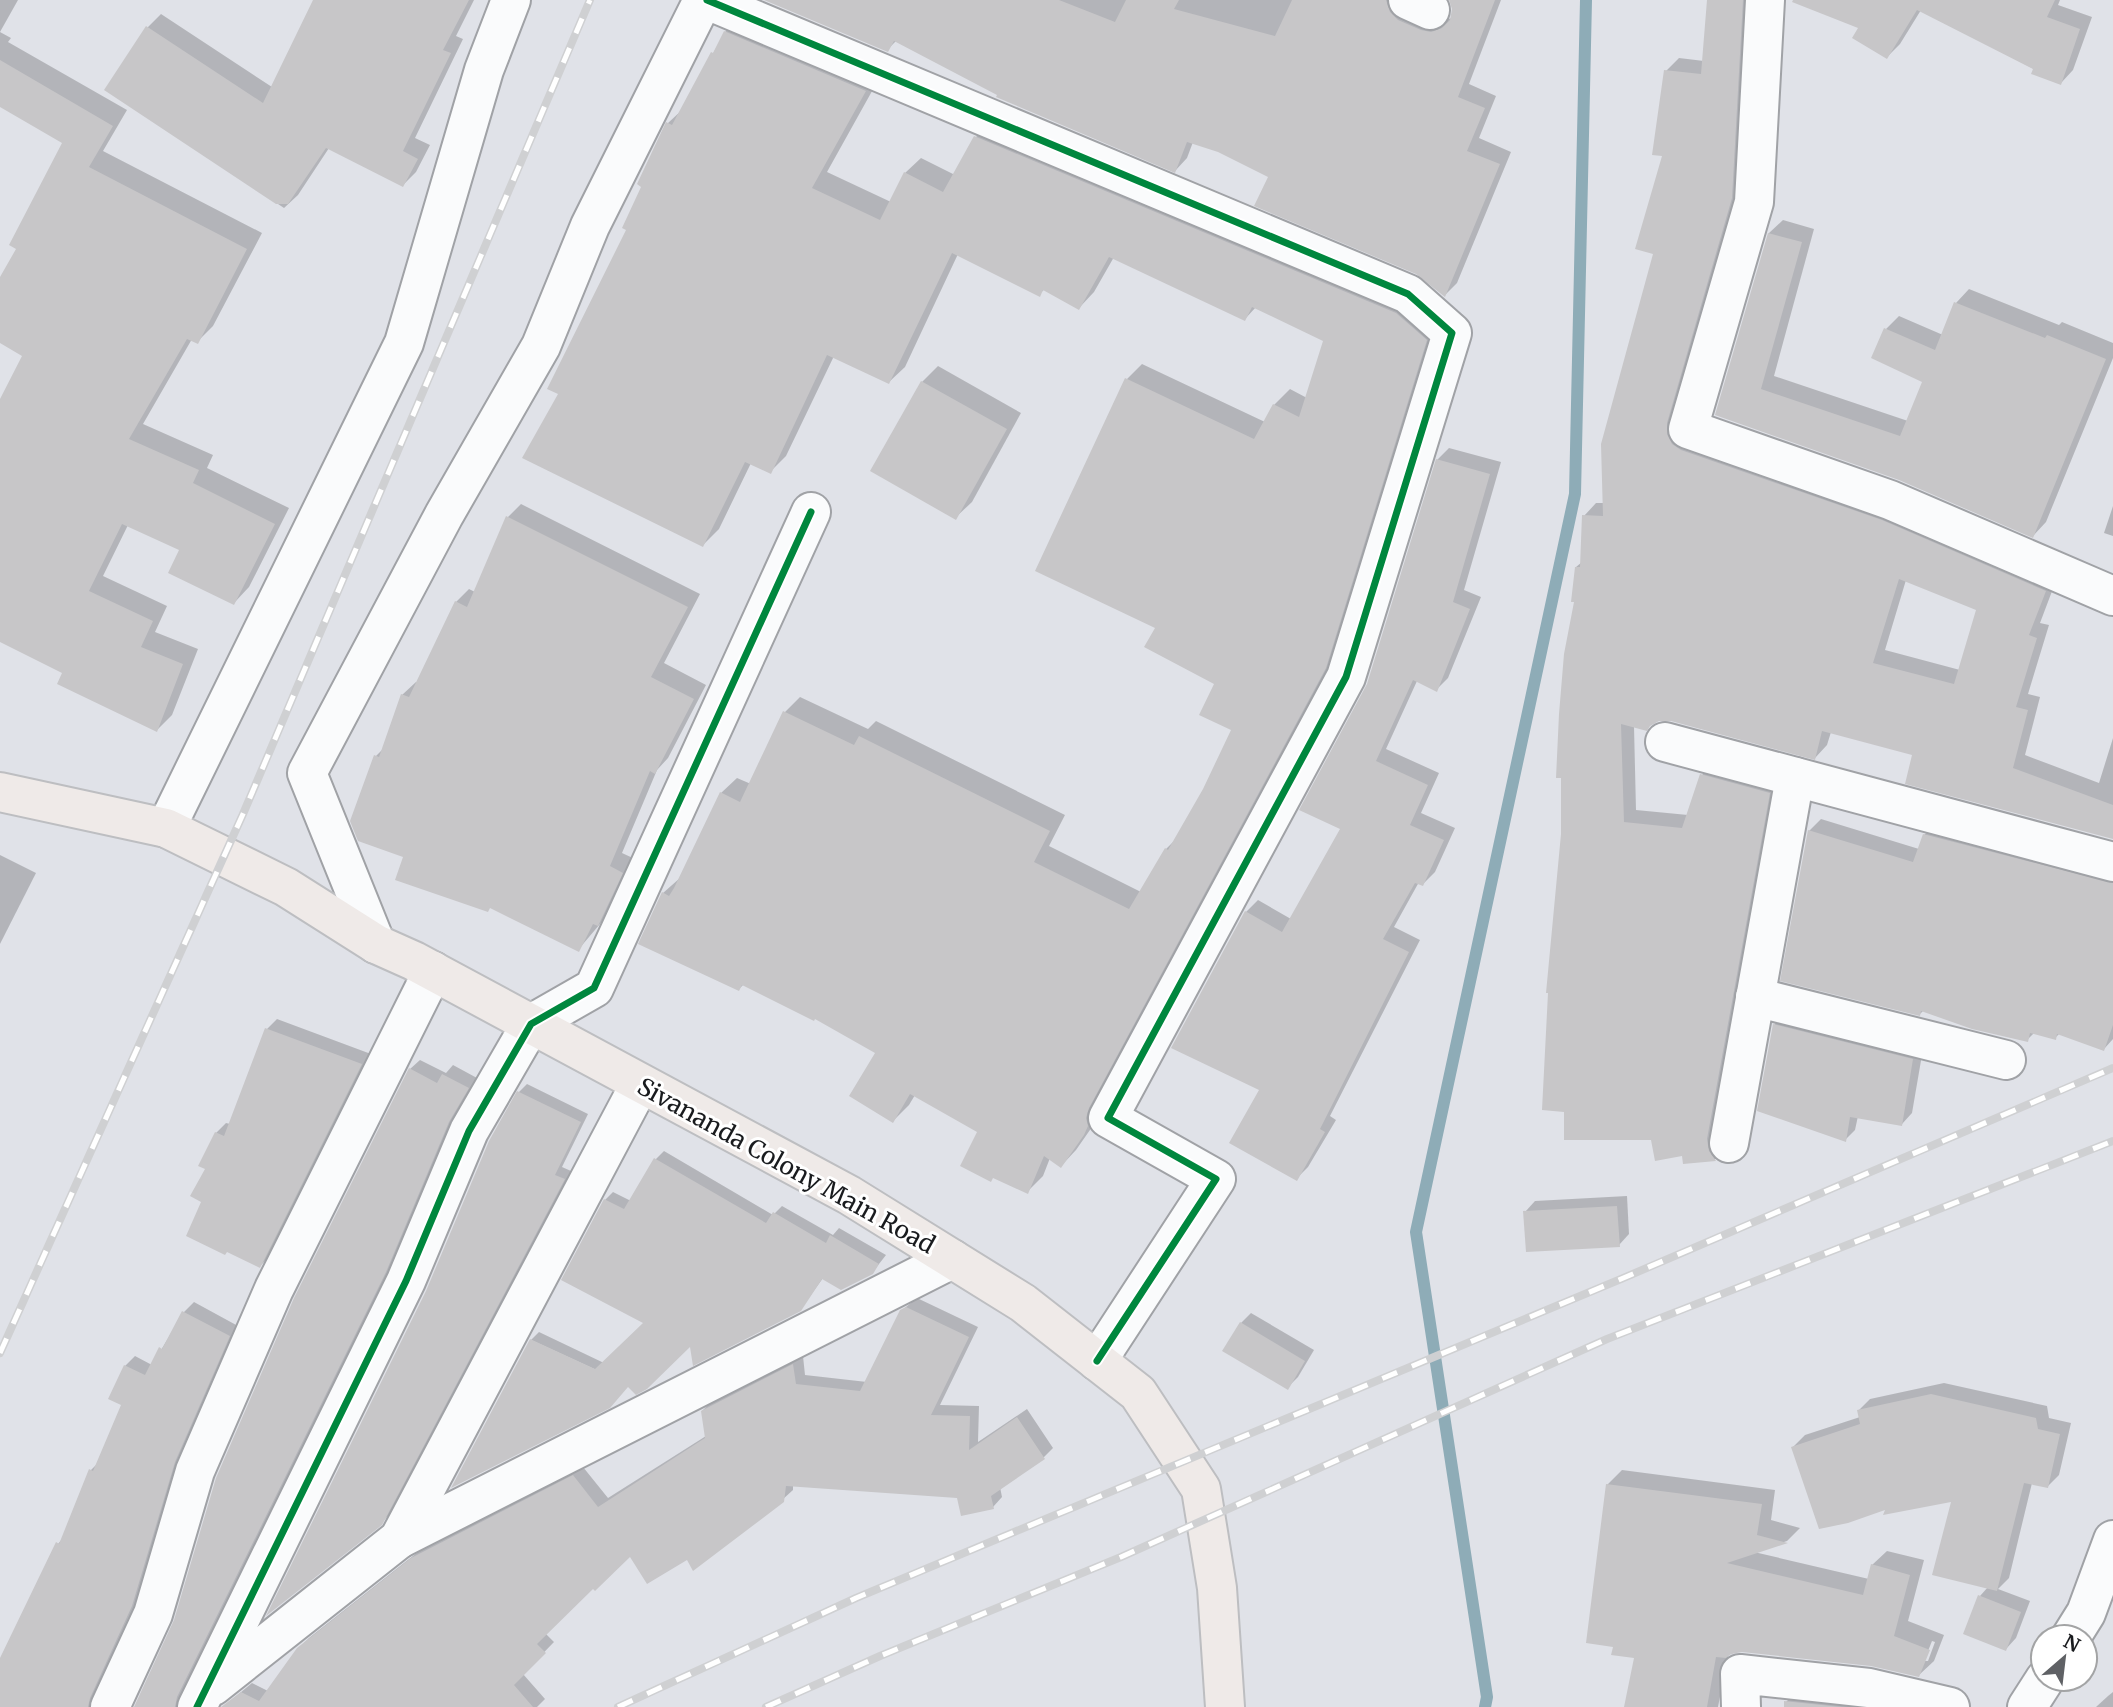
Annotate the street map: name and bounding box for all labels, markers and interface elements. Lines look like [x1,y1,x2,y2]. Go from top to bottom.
street label: Sivananda Colony Main Road [632,1071,940,1260]
north arrow [2029,1623,2099,1693]
text: N [2060,1629,2084,1657]

